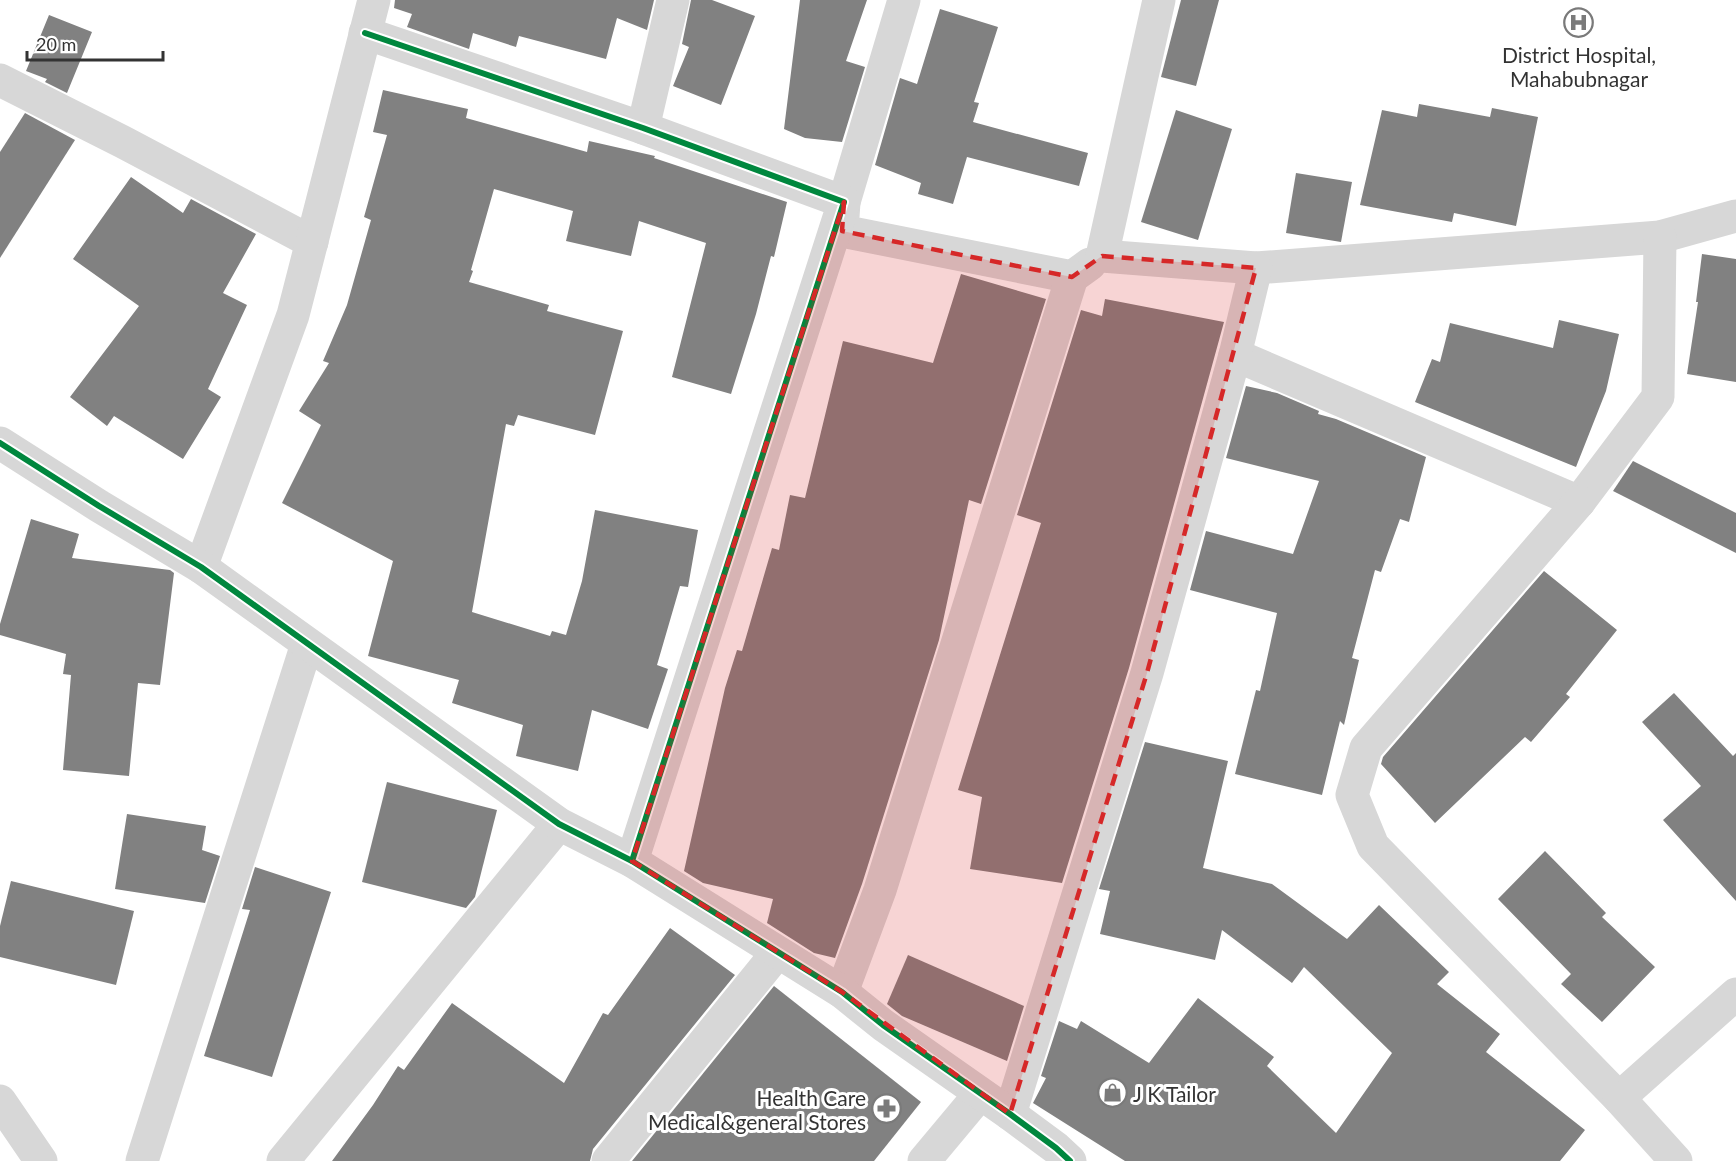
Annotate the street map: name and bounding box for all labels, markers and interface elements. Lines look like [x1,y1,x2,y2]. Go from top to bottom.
hospital icon: District Hospital, Mahabubnagar [1563,7,1595,39]
scale bar [27,24,164,62]
text: 20 m [36,33,76,55]
place label: District Hospital, Mahabubnagar [1502,42,1656,91]
shop icon: J K Tailor [1096,1077,1128,1109]
place label: J K Tailor [1133,1081,1216,1106]
place label: Health Care Medical&general Stores [648,1085,866,1134]
pharmacy icon: Health Care Medical&general Stores [871,1093,903,1125]

